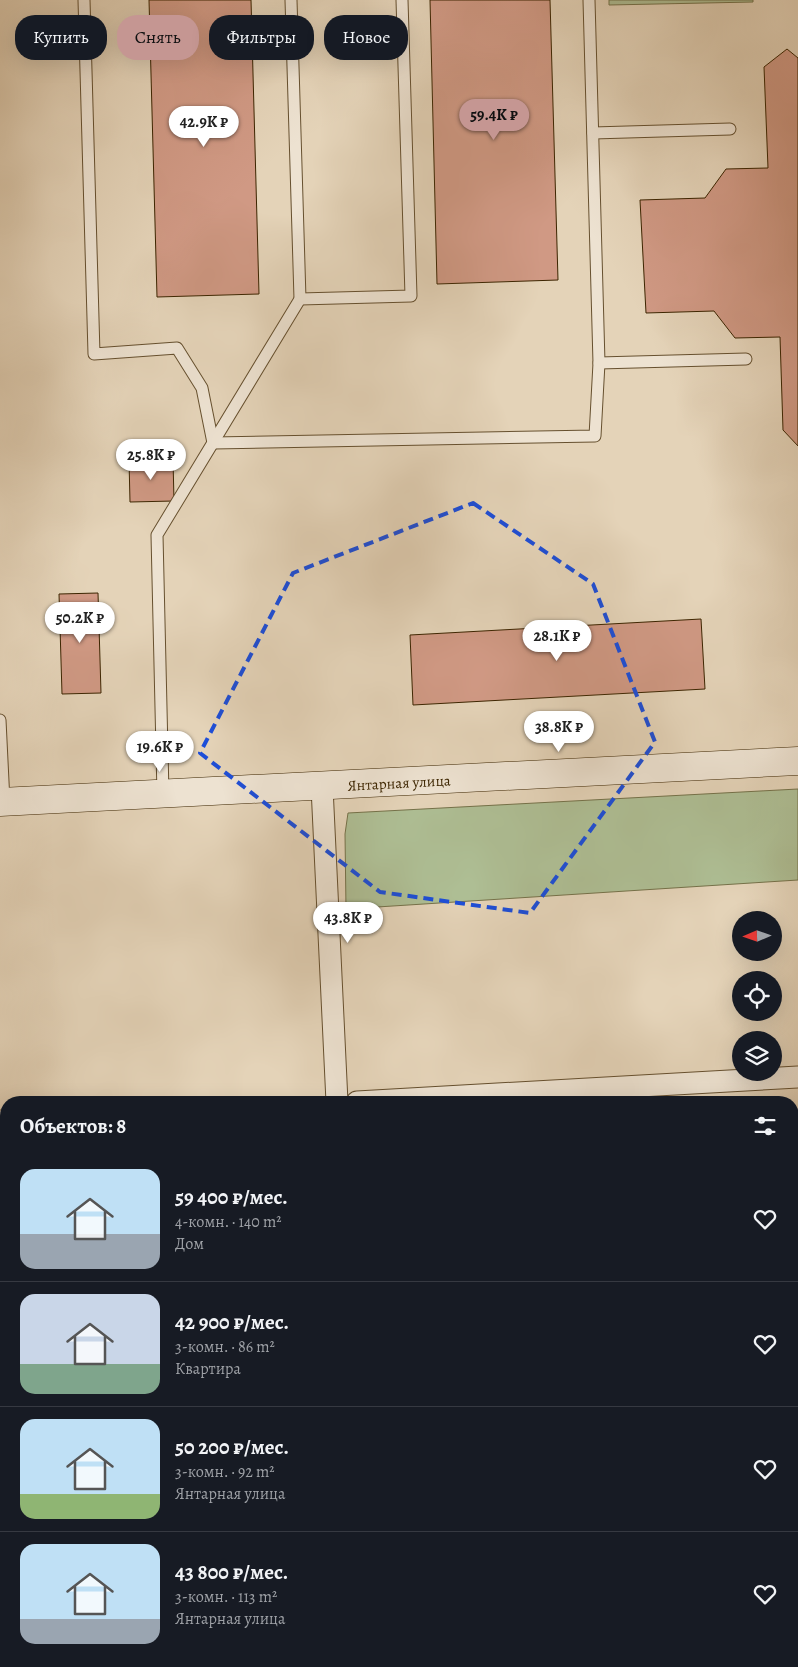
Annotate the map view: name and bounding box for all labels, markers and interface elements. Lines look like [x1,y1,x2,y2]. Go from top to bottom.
chip: Купить [15,15,107,60]
chip: Снять [117,15,199,60]
chip: Фильтры [209,15,314,60]
chip: Новое [324,15,408,60]
pin: 59.4K ₽ [448,98,540,141]
text: 59.4K ₽ [470,104,518,126]
pin: 42.9K ₽ [158,106,250,148]
text: 42.9K ₽ [180,111,228,133]
pin: 25.8K ₽ [105,438,197,481]
text: 25.8K ₽ [127,444,175,466]
pin: 50.2K ₽ [34,602,126,644]
text: 50.2K ₽ [56,607,104,629]
pin: 28.1K ₽ [511,620,603,662]
text: 28.1K ₽ [534,625,580,647]
pin: 38.8K ₽ [513,710,605,753]
text: 38.8K ₽ [535,716,583,738]
pin: 19.6K ₽ [114,730,206,773]
text: 19.6K ₽ [137,736,183,758]
street label: Янтарная улица [347,770,451,796]
pin: 43.8K ₽ [302,902,394,944]
text: 43.8K ₽ [324,907,372,929]
north arrow [732,911,782,961]
map controls [732,911,782,1081]
button: locate [732,971,782,1021]
button: layers [732,1031,782,1081]
text: Объектов: 8 [20,1112,126,1140]
icon: filters [751,1112,779,1140]
text: 59 400 ₽/мес. [175,1183,288,1211]
icon: home [60,1189,120,1249]
icon: heart [751,1205,779,1233]
text: 4-комн. · 140 m² [175,1211,282,1233]
text: Дом [175,1233,204,1255]
text: 42 900 ₽/мес. [175,1308,289,1336]
icon: home [60,1314,120,1374]
icon: heart [751,1330,779,1358]
text: 3-комн. · 86 m² [175,1336,275,1358]
text: Квартира [175,1358,241,1380]
text: 50 200 ₽/мес. [175,1433,289,1461]
icon: home [60,1439,120,1499]
icon: heart [751,1455,779,1483]
text: 3-комн. · 92 m² [175,1461,275,1483]
text: Янтарная улица [175,1483,285,1505]
text: 43 800 ₽/мес. [175,1558,288,1586]
icon: home [60,1564,120,1624]
icon: heart [751,1580,779,1608]
text: 3-комн. · 113 m² [175,1586,277,1608]
text: Янтарная улица [175,1608,285,1630]

